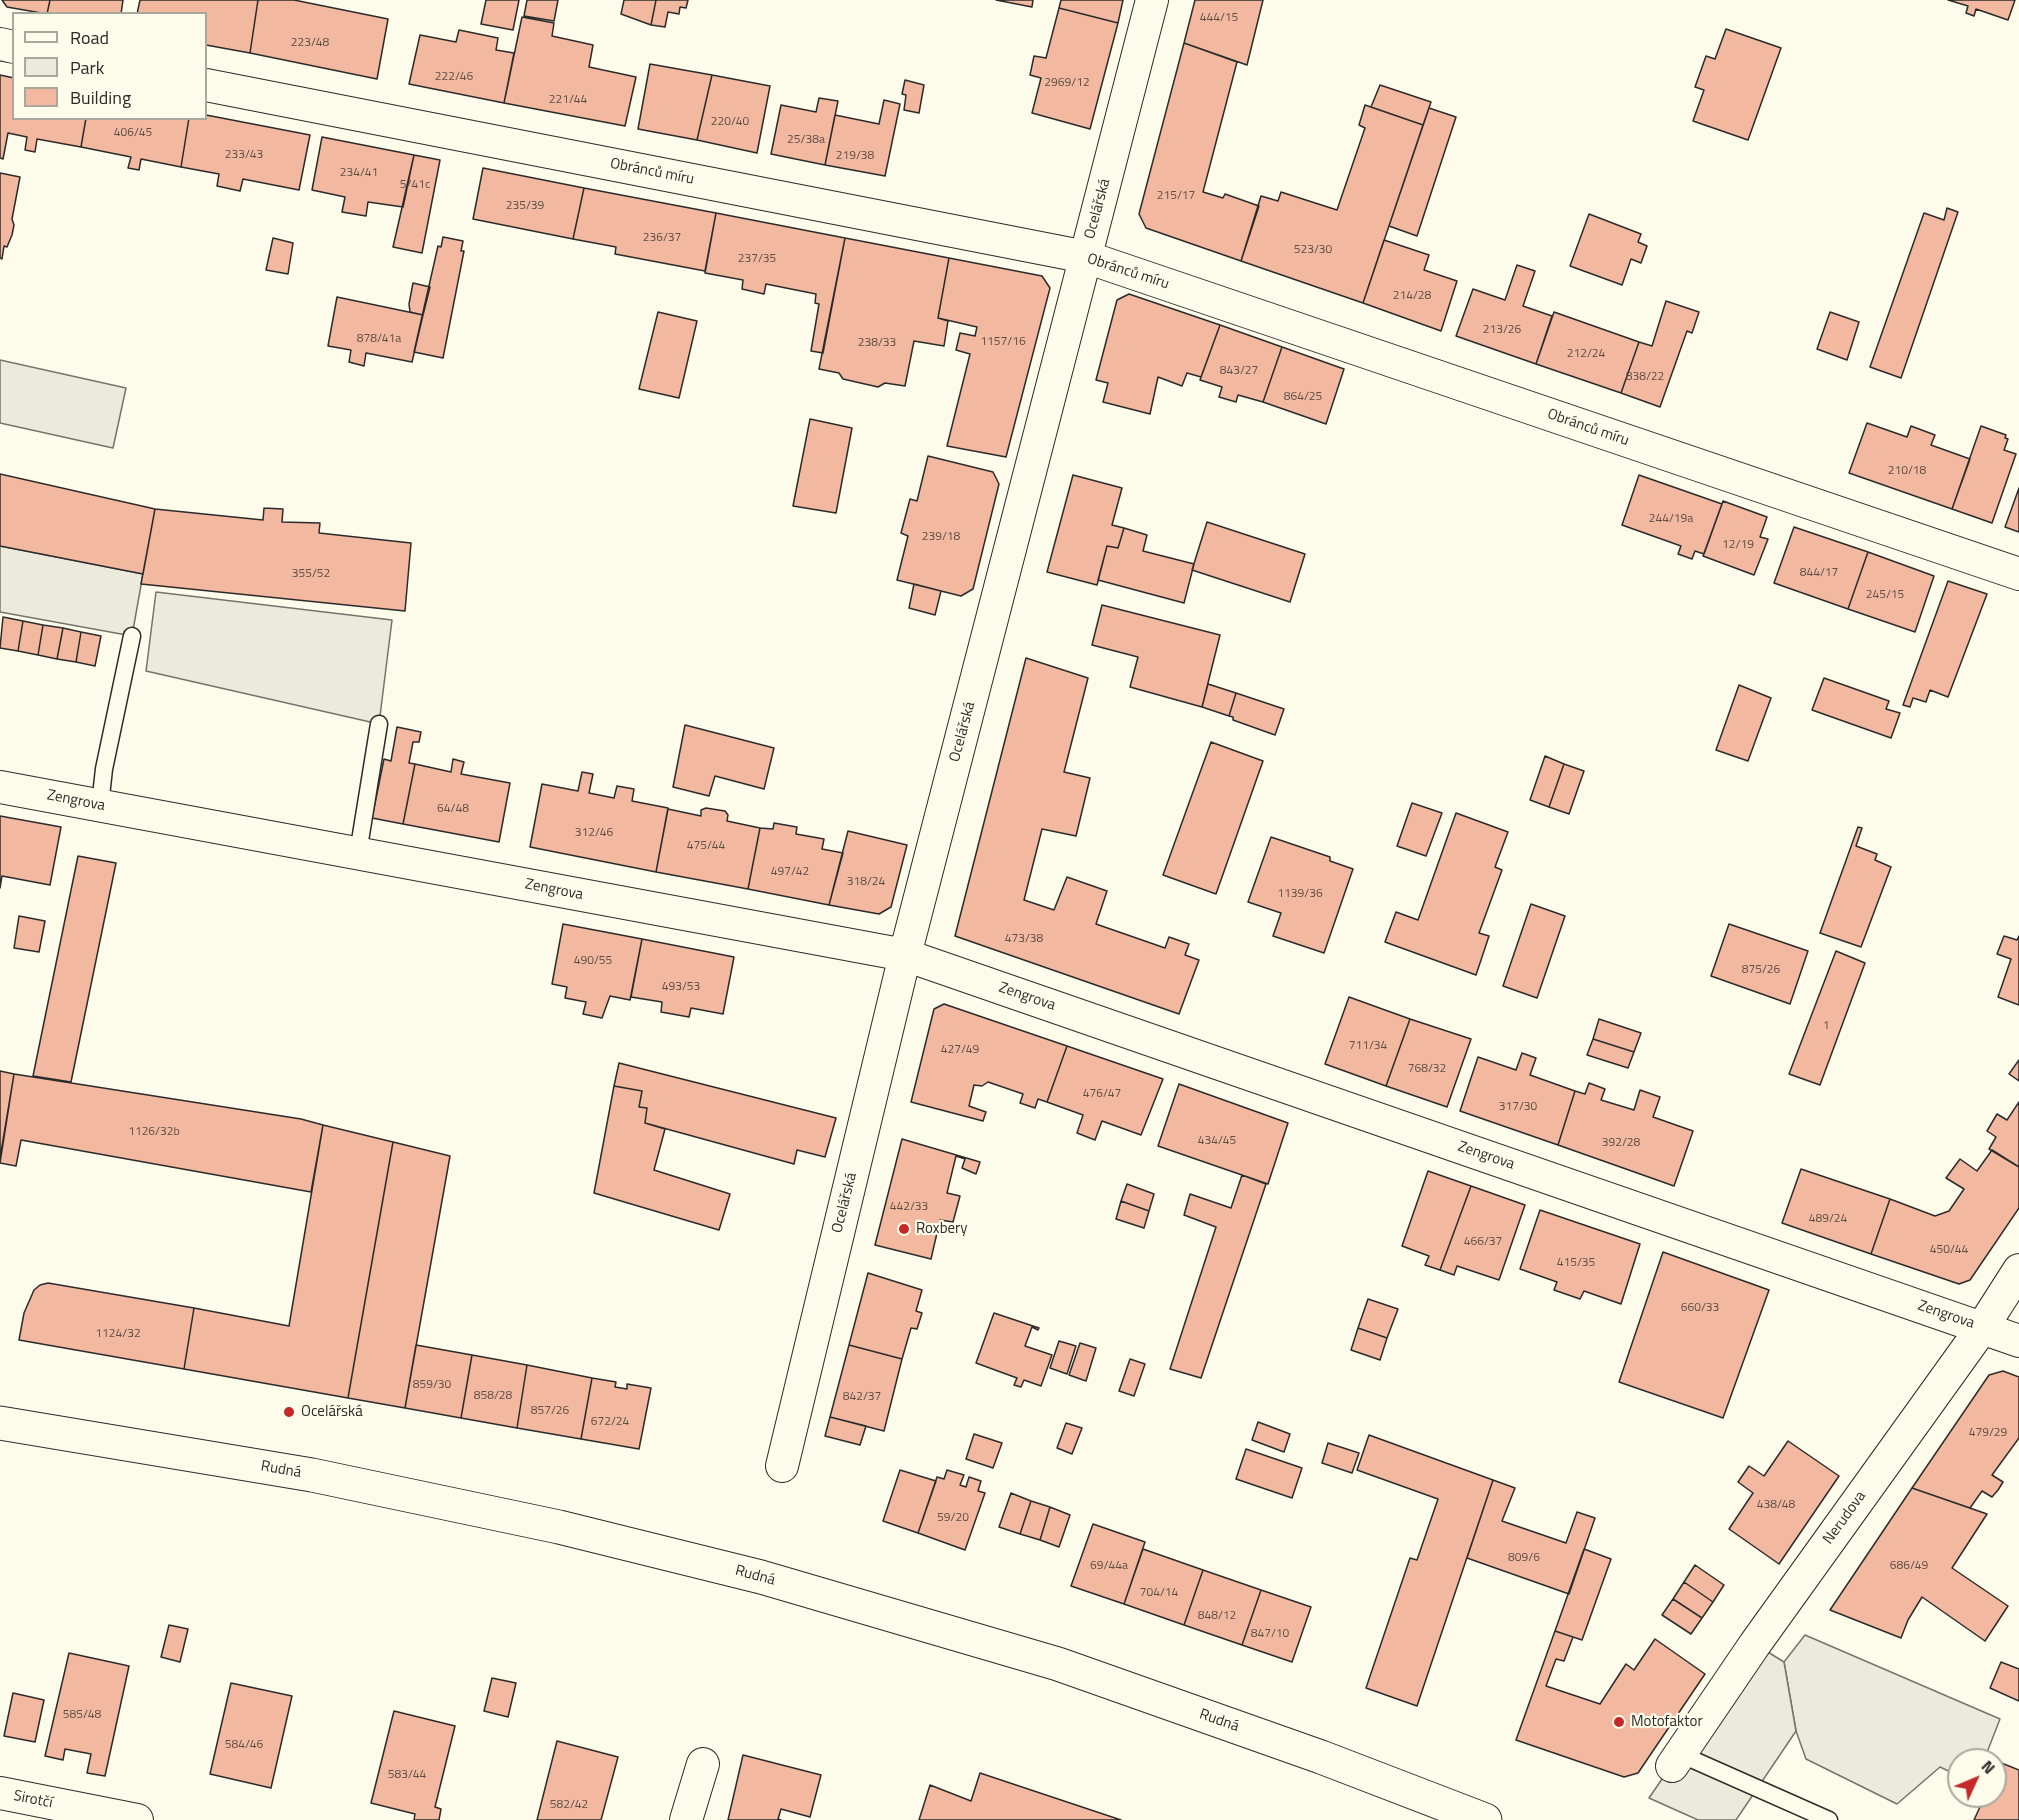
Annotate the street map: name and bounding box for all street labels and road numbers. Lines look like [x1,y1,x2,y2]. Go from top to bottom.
street label: Obránců míru [608,155,696,189]
street label: Ocelářská [1081,177,1115,241]
street label: Obránců míru [1085,250,1171,294]
street label: Obránců míru [1545,406,1631,450]
street label: Ocelářská [946,700,980,764]
street label: Zengrova [45,787,107,815]
street label: Zengrova [523,876,585,904]
street label: Zengrova [996,979,1058,1015]
street label: Zengrova [1455,1138,1517,1174]
street label: Ocelářská [829,1171,861,1235]
street label: Zengrova [1915,1297,1977,1333]
street label: Rudná [259,1458,303,1482]
street label: Nerudova [1820,1488,1870,1548]
street label: Rudná [733,1562,777,1590]
street label: Rudná [1197,1706,1241,1736]
street label: Sirotčí [12,1787,54,1813]

